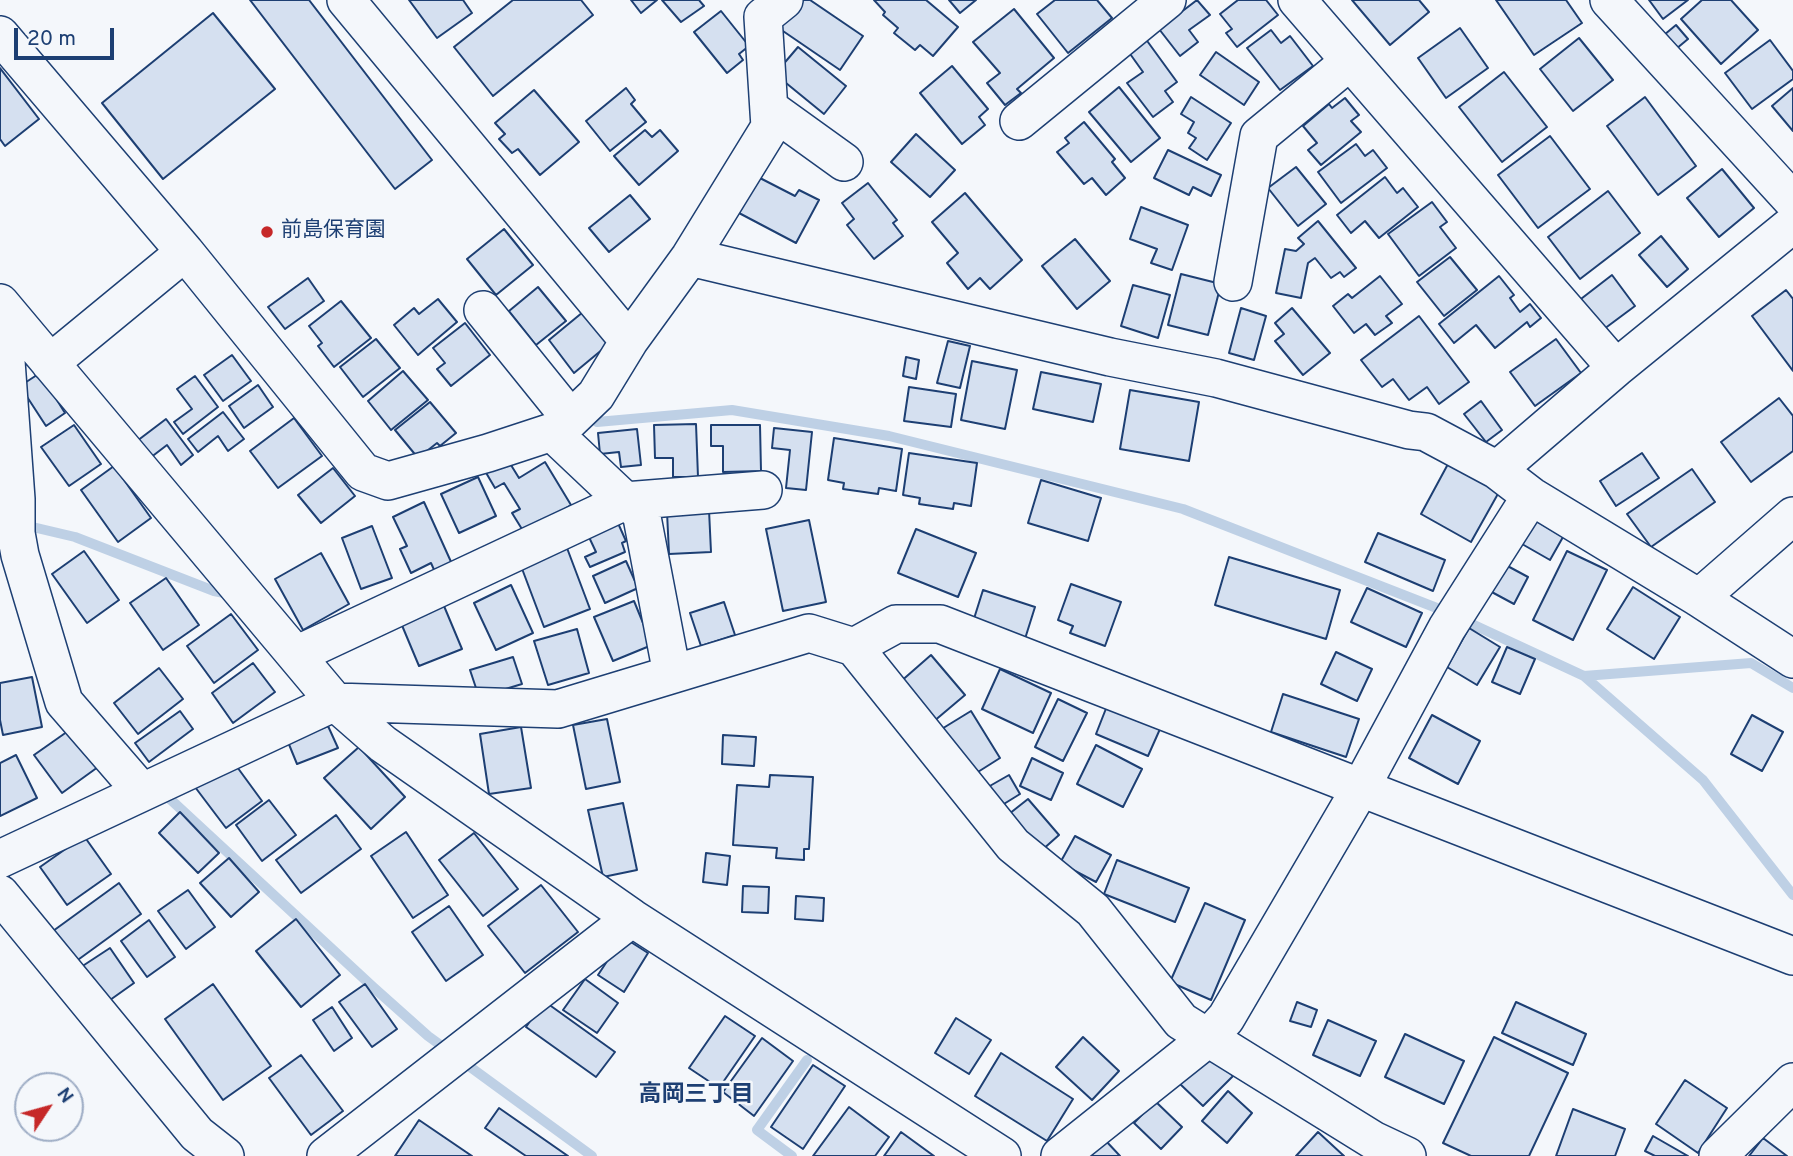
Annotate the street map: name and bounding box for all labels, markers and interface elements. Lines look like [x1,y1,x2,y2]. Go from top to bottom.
scale bar [18,14,117,58]
text: 20 m [27,26,76,53]
place label: 前島保育園 [281,219,386,245]
marker: 前島保育園 [259,224,275,240]
north arrow [14,1072,84,1142]
district label: 高岡三丁目 [639,1082,753,1110]
text: N [51,1083,78,1108]

